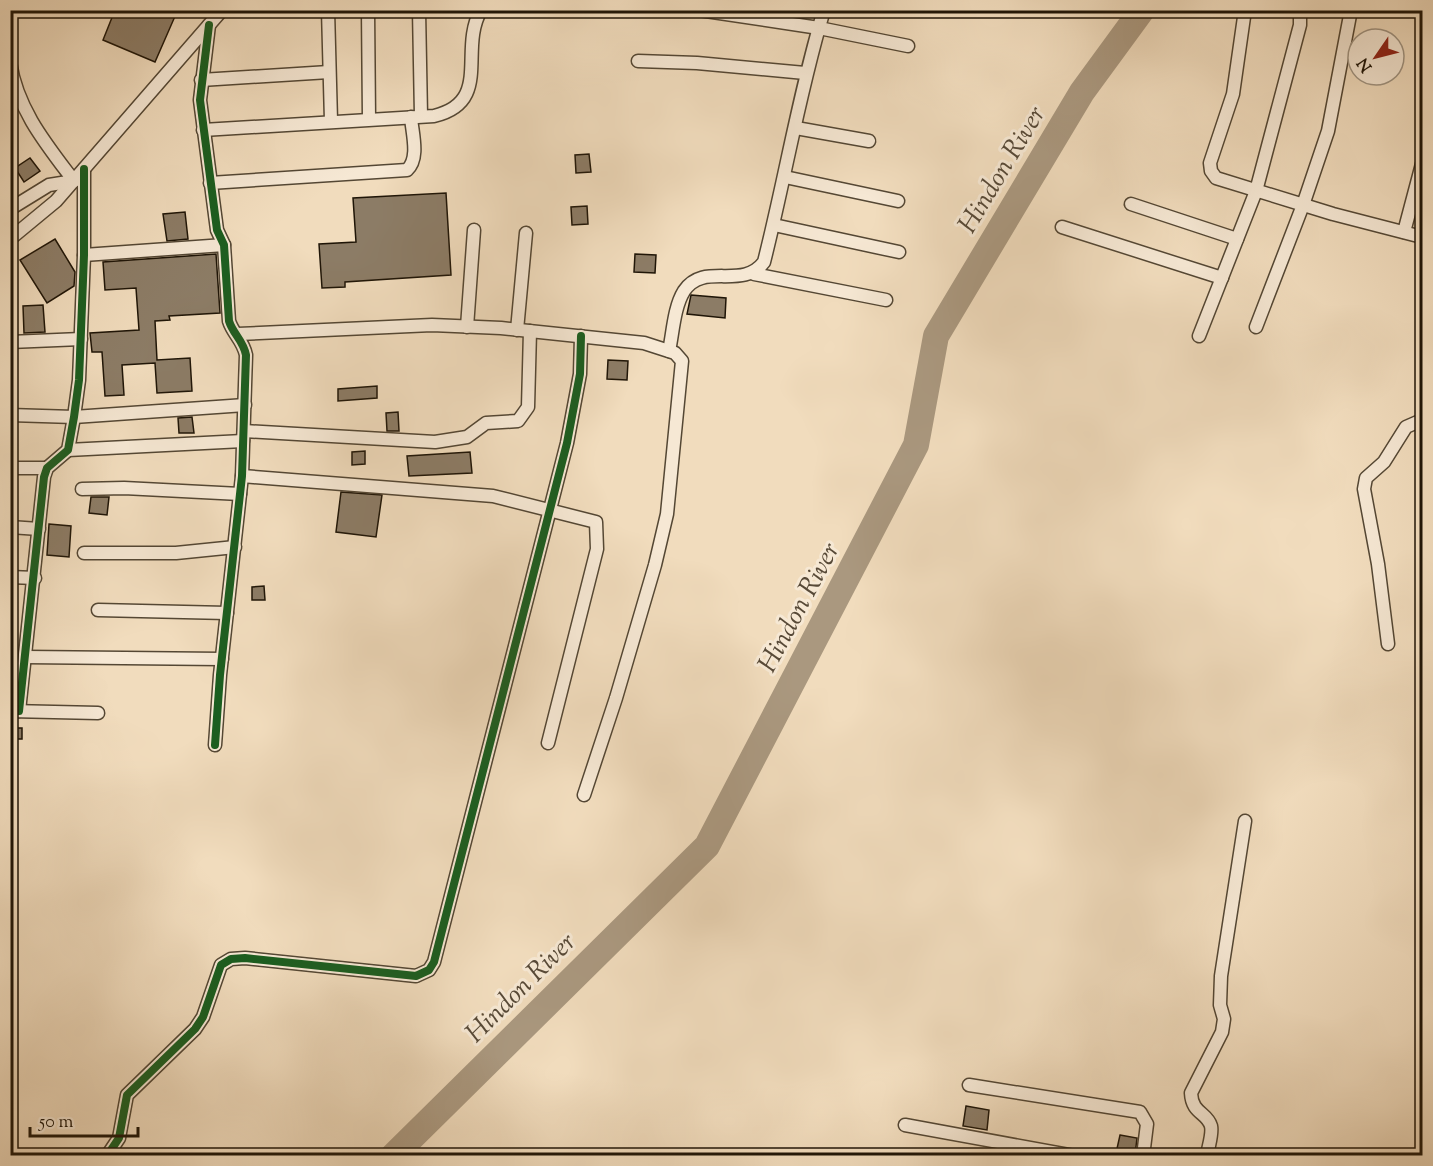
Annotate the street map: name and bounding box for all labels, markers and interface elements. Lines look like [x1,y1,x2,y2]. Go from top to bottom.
north arrow [1346,27,1406,87]
text: N [1353,52,1379,76]
water label: Hindon River [950,99,1057,241]
water label: Hindon River [750,536,851,680]
water label: Hindon River [458,924,586,1053]
scale bar [30,1100,138,1138]
text: 50 m [38,1110,74,1136]

